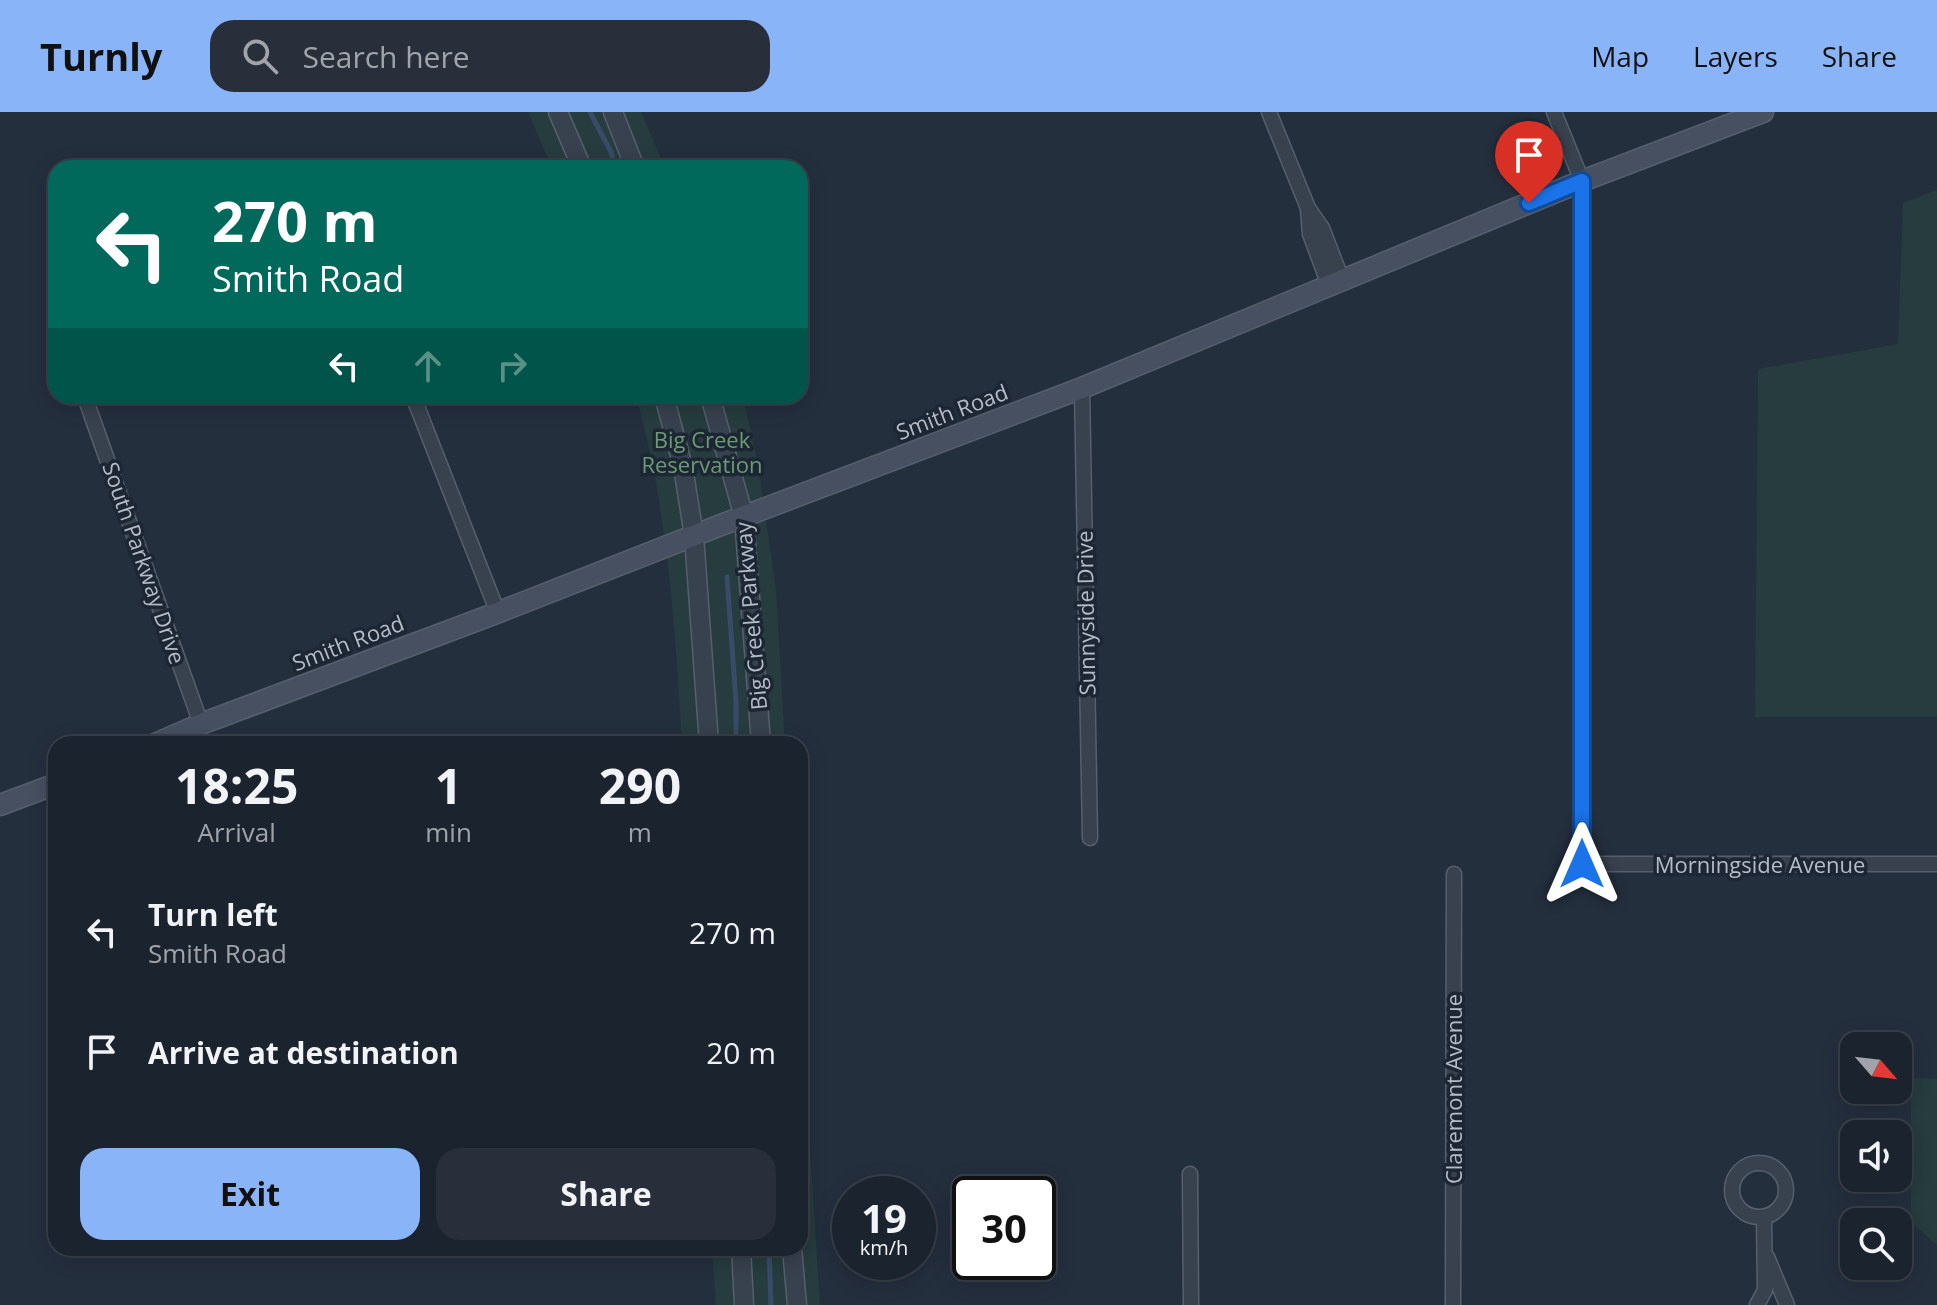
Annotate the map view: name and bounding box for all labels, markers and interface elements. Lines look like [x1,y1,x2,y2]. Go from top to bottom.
search box [210,20,770,92]
text: Turnly [40,30,162,82]
icon: search [238,34,282,78]
text: Search here [302,36,470,77]
text: Map [1591,37,1649,75]
text: Layers [1693,37,1778,75]
text: Share [1822,37,1897,75]
pin [1495,121,1563,203]
icon: arrive [1507,133,1551,177]
text: 270 m [212,182,378,258]
icon: left [80,192,184,296]
text: Smith Road [212,254,404,303]
icon: left [322,344,366,388]
icon: ahead [406,344,450,388]
icon: right [490,344,534,388]
street label: Smith Road [891,376,1012,446]
park label: Big Creek Reservation [641,424,763,479]
street label: South Parkway Drive [96,458,194,668]
street label: Big Creek Parkway [727,520,773,711]
street label: Sunnyside Drive [1069,530,1101,696]
street label: Smith Road [287,607,408,677]
text: 18:25 [175,753,298,818]
text: 1 [435,753,462,818]
text: 290 [599,753,681,818]
text: Arrival [197,814,276,850]
text: min [425,814,472,850]
text: m [628,814,652,850]
position arrow [1540,822,1624,906]
street label: Morningside Avenue [1655,849,1865,879]
text: Turn left [148,894,278,935]
icon: left [80,910,124,954]
text: 270 m [689,912,776,953]
text: Smith Road [148,935,287,971]
street label: Claremont Avenue [1438,994,1468,1184]
icon: arrive [80,1030,124,1074]
text: Arrive at destination [148,1032,459,1073]
text: 20 m [706,1032,776,1073]
north arrow [1840,1032,1912,1104]
map controls [1840,1032,1912,1280]
button: sound [1840,1120,1912,1192]
button: Exit [80,1148,420,1240]
button: Share [436,1148,776,1240]
speed limit sign: 30 [952,1176,1056,1280]
text: 19 [861,1190,907,1245]
button: search [1840,1208,1912,1280]
text: km/h [860,1234,908,1261]

